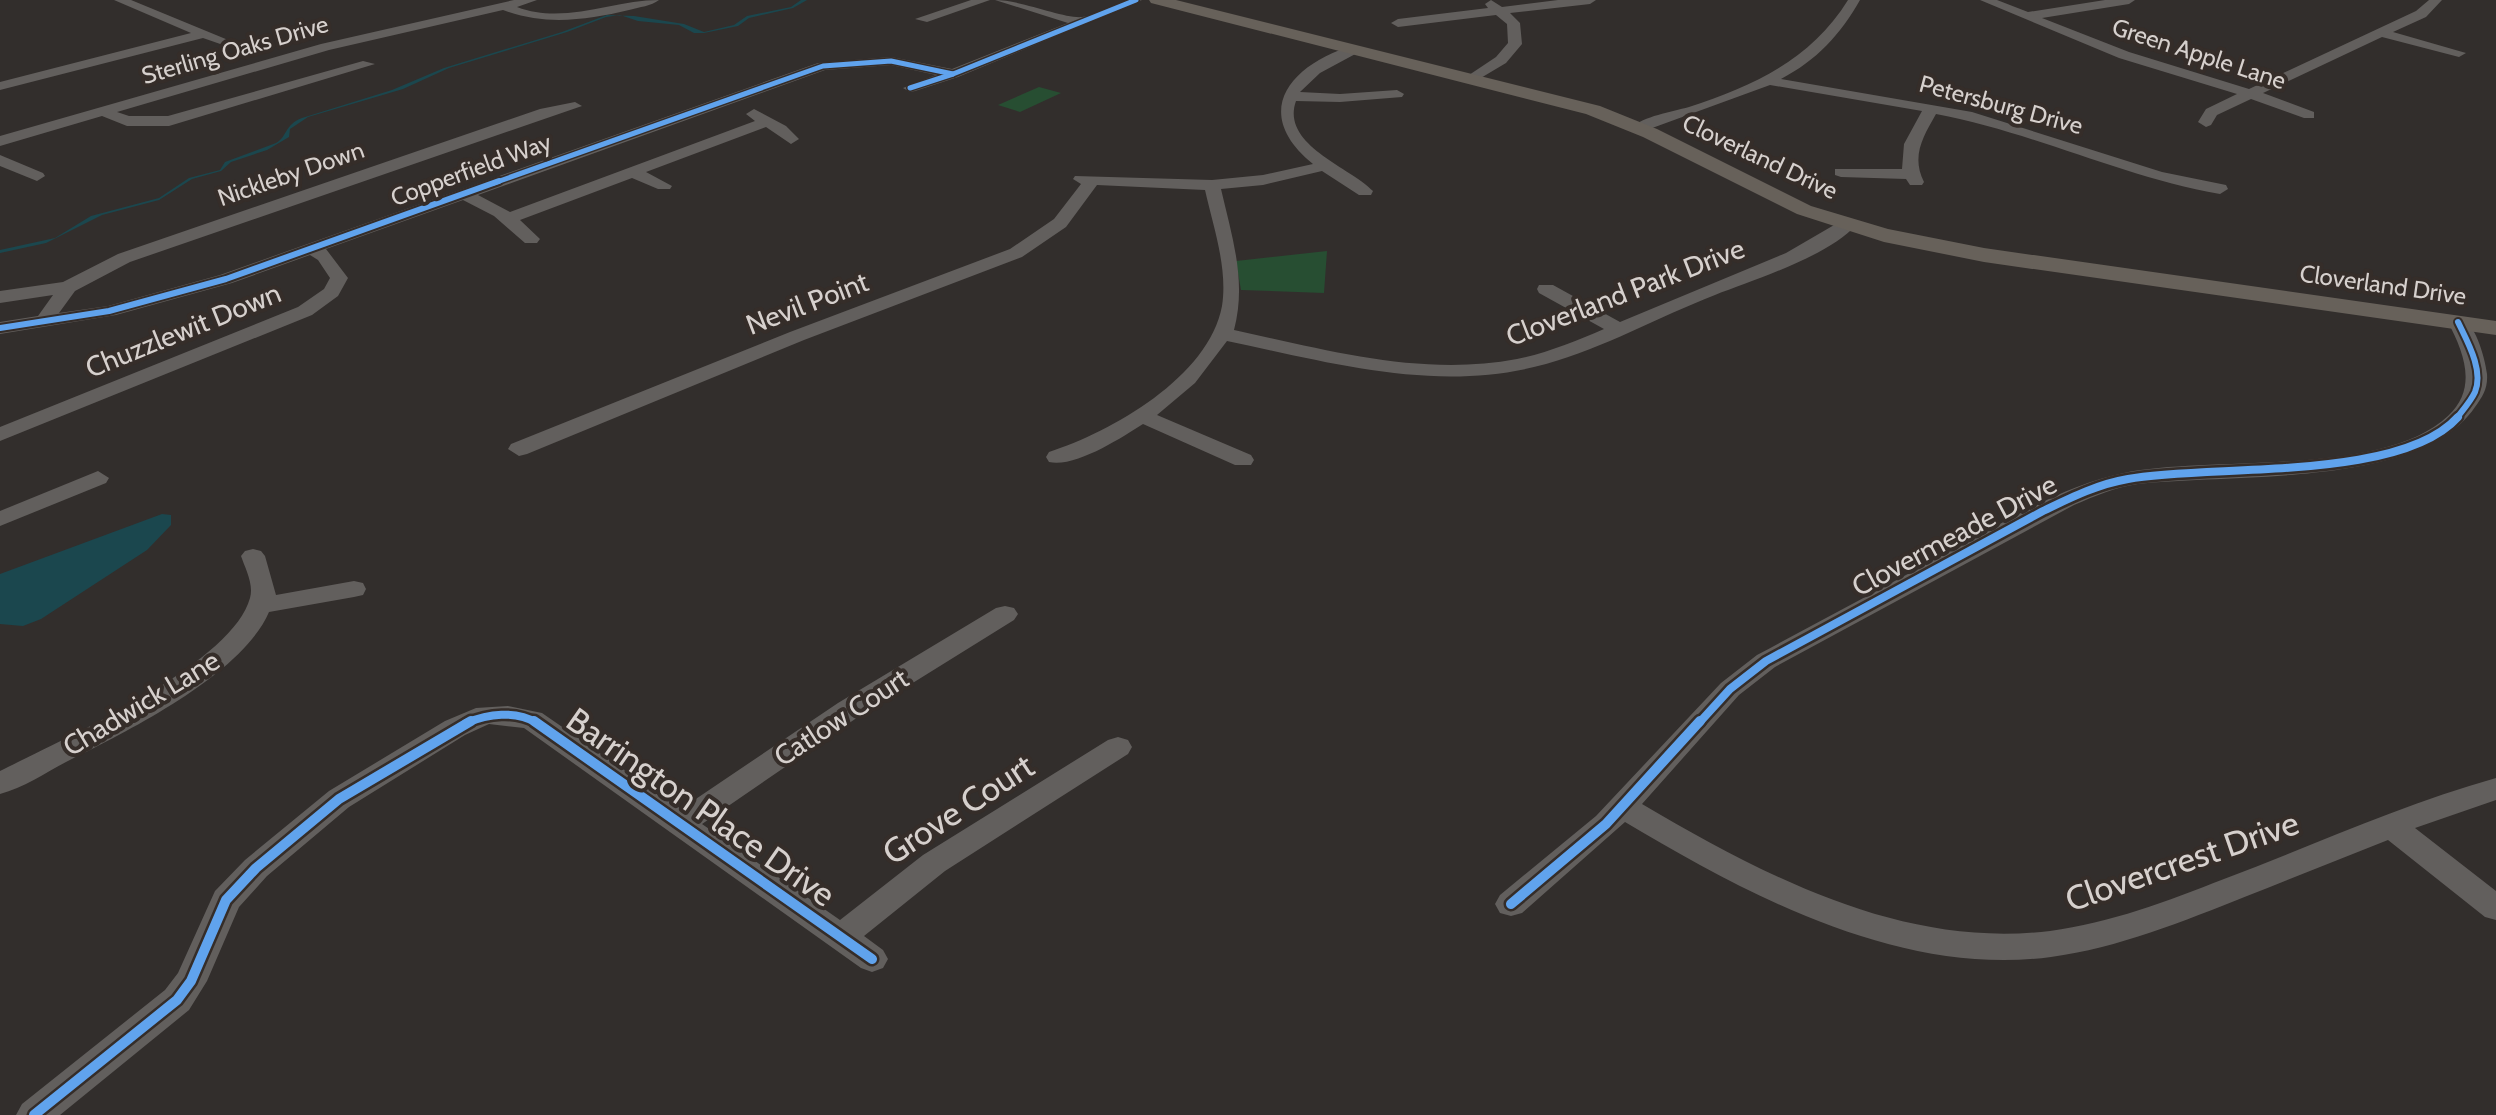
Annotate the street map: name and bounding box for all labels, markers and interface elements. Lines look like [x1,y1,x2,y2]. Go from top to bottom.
street label: Sterling Oaks Drive [138,9,332,90]
street label: Green Apple Lane [2109,12,2290,95]
street label: Petersburg Drive [1916,69,2086,140]
street label: Cloverland Drive [1678,108,1842,205]
street label: Copperfield Way [387,127,555,212]
street label: Nickleby Down [214,135,368,212]
street label: Cloverland Park Drive [1501,231,1749,353]
street label: Cloverland Drive [2298,258,2468,311]
street label: Nevil Point [741,264,873,342]
street label: Chuzzlewit Down [80,275,286,385]
street label: Clovermeade Drive [1846,467,2062,603]
street label: Chadwick Lane [57,643,225,763]
street label: Catlow Court [767,661,915,773]
street label: Barrington Place Drive [559,699,843,915]
street label: Grove Court [874,745,1042,873]
street label: Clovercrest Drive [2060,801,2304,921]

